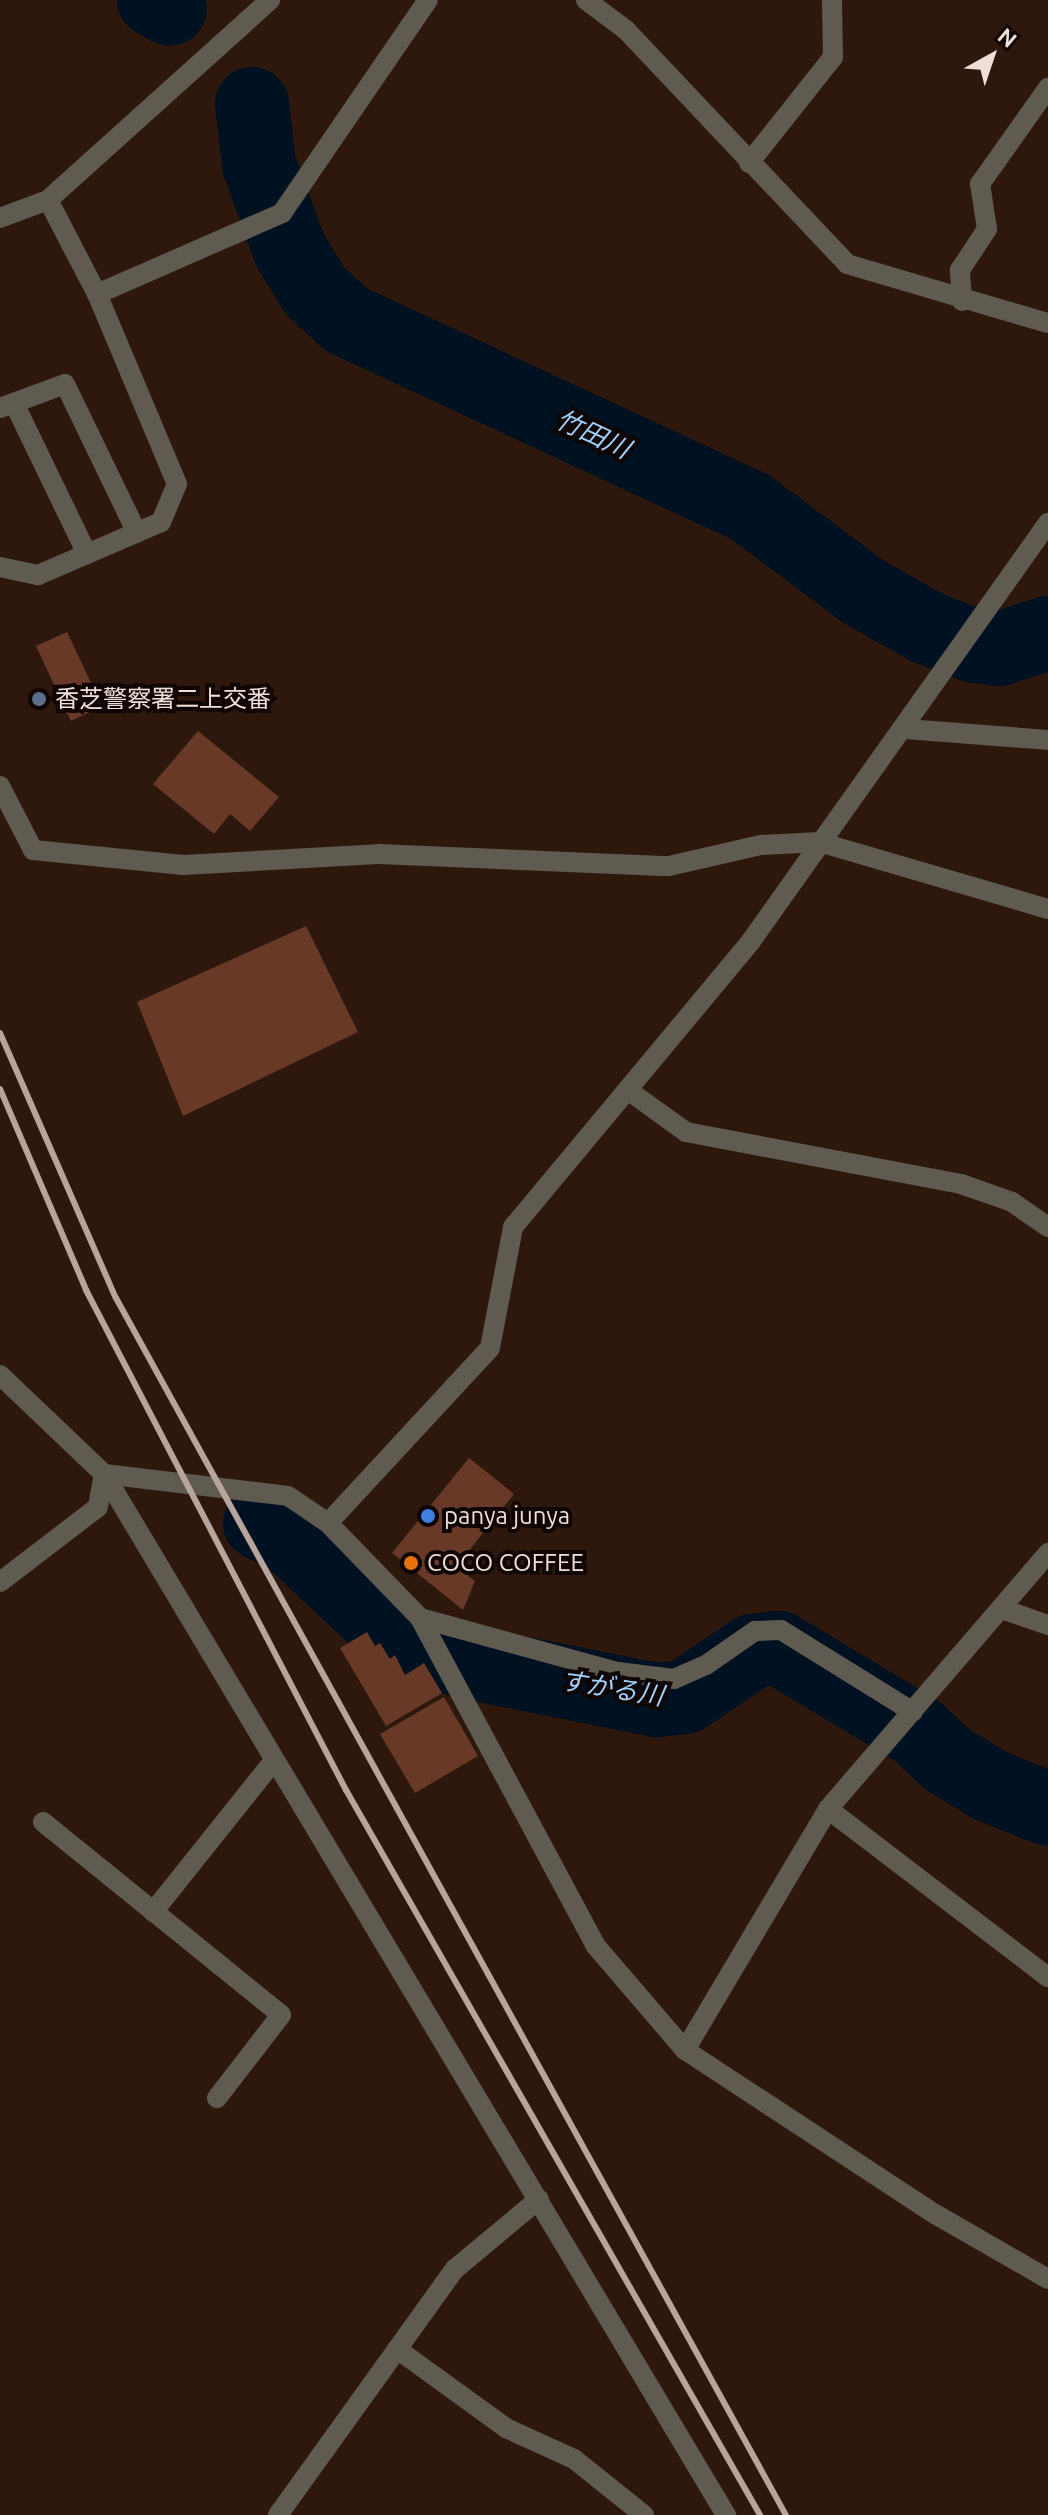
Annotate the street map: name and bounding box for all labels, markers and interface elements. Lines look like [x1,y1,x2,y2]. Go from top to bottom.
north arrow [952,16,1032,96]
text: N [993,22,1022,52]
water label: 竹田川 [551,403,635,465]
place label: 香芝警察署二上交番 [55,685,271,713]
marker: 香芝警察署二上交番 [30,690,48,708]
place label: panya junya [444,1502,570,1530]
marker: panya junya [419,1507,437,1525]
place label: COCO COFFEE [427,1549,584,1577]
marker: COCO COFFEE [402,1554,420,1572]
water label: すがる川 [558,1664,666,1712]

